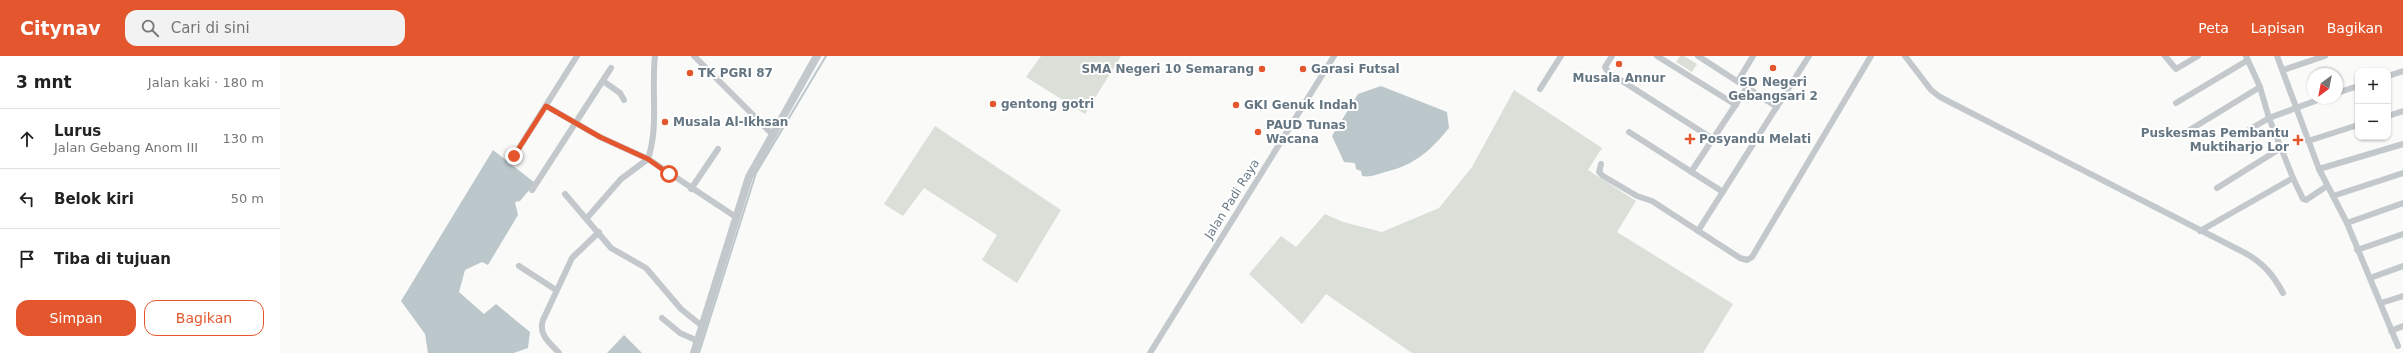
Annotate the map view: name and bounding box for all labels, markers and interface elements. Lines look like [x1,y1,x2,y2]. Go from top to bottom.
search box [125,10,405,46]
text: Citynav [20,17,101,39]
icon: search [139,17,161,39]
text: Cari di sini [171,19,250,37]
text: Peta [2198,20,2229,36]
text: Lapisan [2251,20,2305,36]
text: Bagikan [2327,20,2383,36]
marker: Musala Annur [1614,59,1624,69]
place label: SMA Negeri 10 Semarang [1081,62,1254,76]
place label: Garasi Futsal [1311,62,1400,76]
marker: SD Negeri Gebangsari 2 [1768,63,1778,73]
marker: SMA Negeri 10 Semarang [1257,64,1267,74]
marker: Garasi Futsal [1298,64,1308,74]
place label: TK PGRI 87 [698,66,773,80]
marker: TK PGRI 87 [685,68,695,78]
north arrow [2307,68,2343,104]
map controls [2355,68,2391,140]
button: + [2355,68,2391,104]
place label: Musala Annur [1573,71,1666,85]
text: 3 mnt [16,72,72,92]
text: Jalan kaki · 180 m [148,75,264,90]
place label: SD Negeri Gebangsari 2 [1728,75,1818,103]
place label: gentong gotri [1001,97,1094,111]
place label: GKI Genuk Indah [1244,98,1357,112]
marker: gentong gotri [988,99,998,109]
marker: GKI Genuk Indah [1231,100,1241,110]
button: − [2355,104,2391,140]
place label: Musala Al-Ikhsan [673,115,788,129]
marker: Musala Al-Ikhsan [660,117,670,127]
place label: PAUD Tunas Wacana [1266,118,1346,146]
text: Lurus [54,122,101,140]
place label: Puskesmas Pembantu Muktiharjo Lor [2141,126,2289,154]
marker: PAUD Tunas Wacana [1253,127,1263,137]
icon: ahead [16,128,38,150]
text: 130 m [222,131,264,146]
place label: Posyandu Melati [1699,132,1811,146]
marker: Posyandu Melati [1684,133,1696,145]
marker: Puskesmas Pembantu Muktiharjo Lor [2292,134,2304,146]
text: Jalan Gebang Anom III [54,140,198,155]
route end [505,147,523,165]
street label: Jalan Padi Raya [1201,156,1262,242]
route start [660,165,678,183]
icon: left [16,188,38,210]
text: Belok kiri [54,190,134,208]
text: 50 m [231,191,264,206]
icon: arrive [16,248,38,270]
text: Tiba di tujuan [54,250,171,268]
button: Simpan [16,300,136,336]
button: Bagikan [144,300,264,336]

